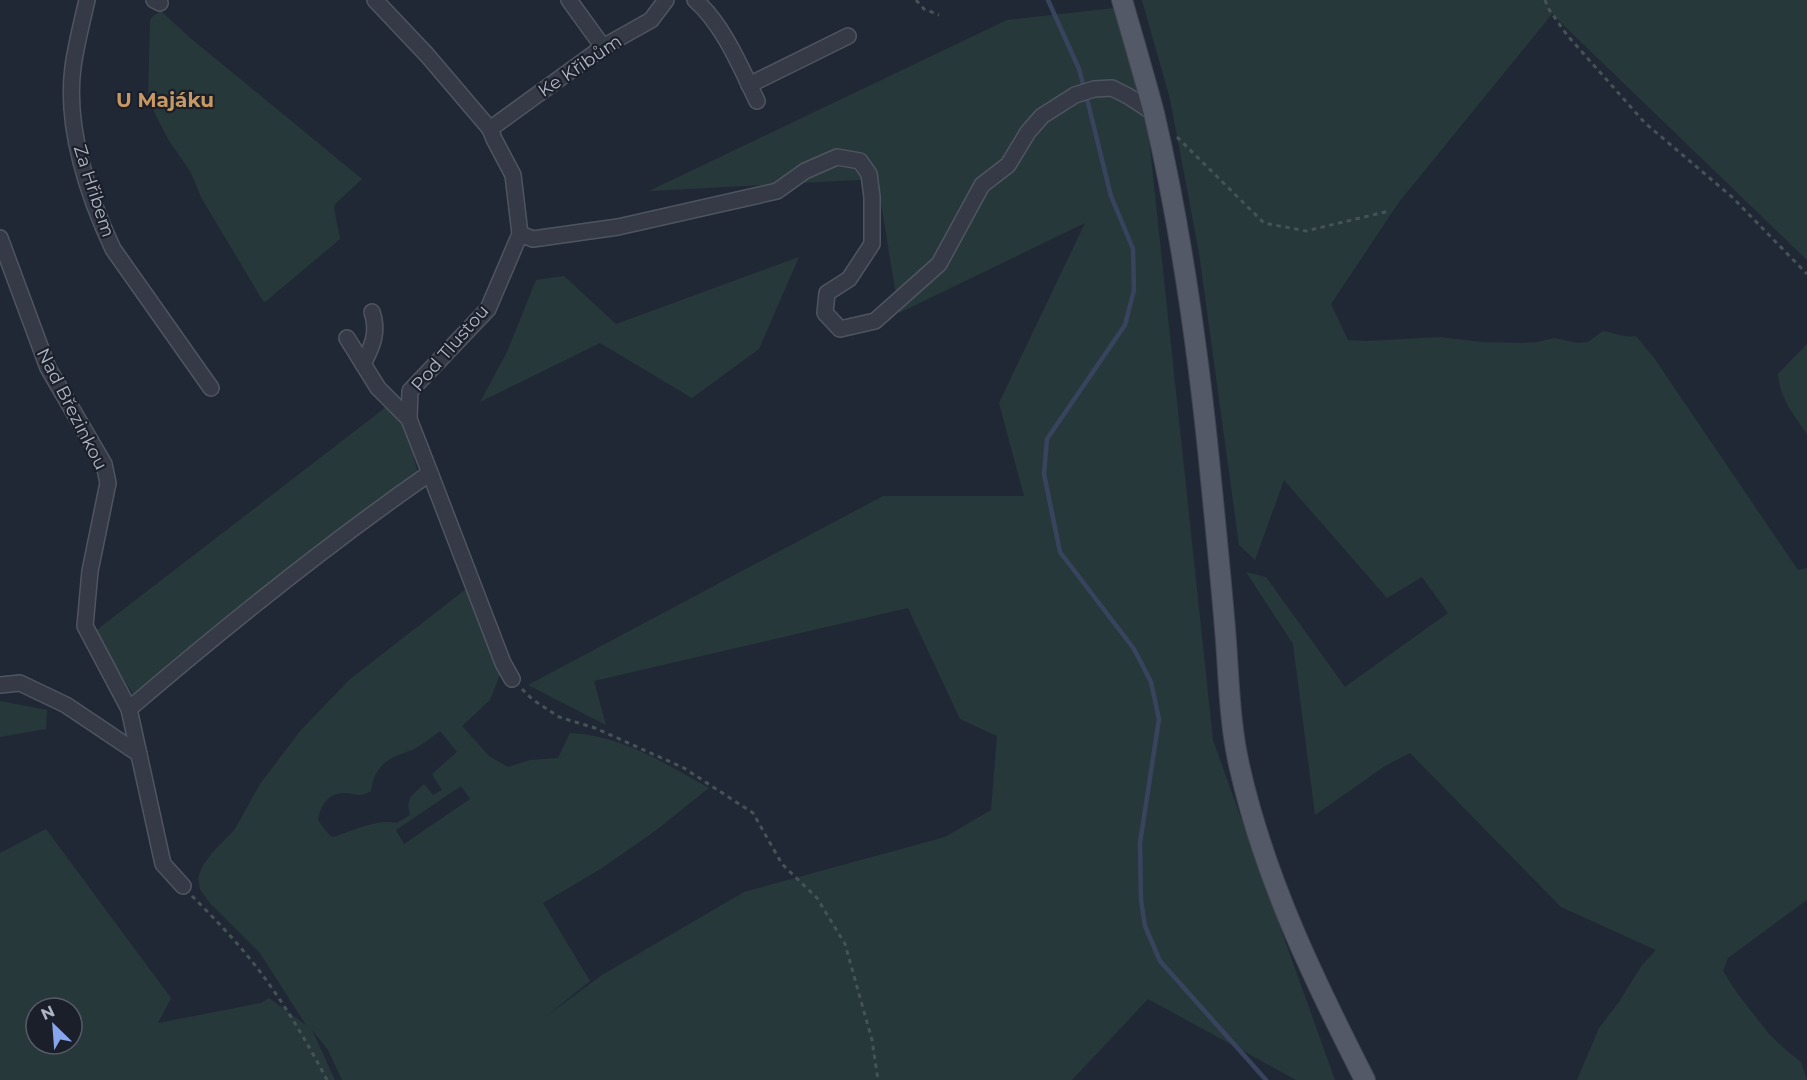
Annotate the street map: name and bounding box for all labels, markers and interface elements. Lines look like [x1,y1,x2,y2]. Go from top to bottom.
street label: Ke Křibům [534,30,626,102]
district label: U Majáku [116,88,214,112]
street label: Za Hřibem [69,142,119,240]
street label: Pod Tlustou [406,300,494,396]
street label: Nad Březinkou [32,345,112,473]
north arrow [24,996,84,1056]
text: N [38,1002,58,1024]

